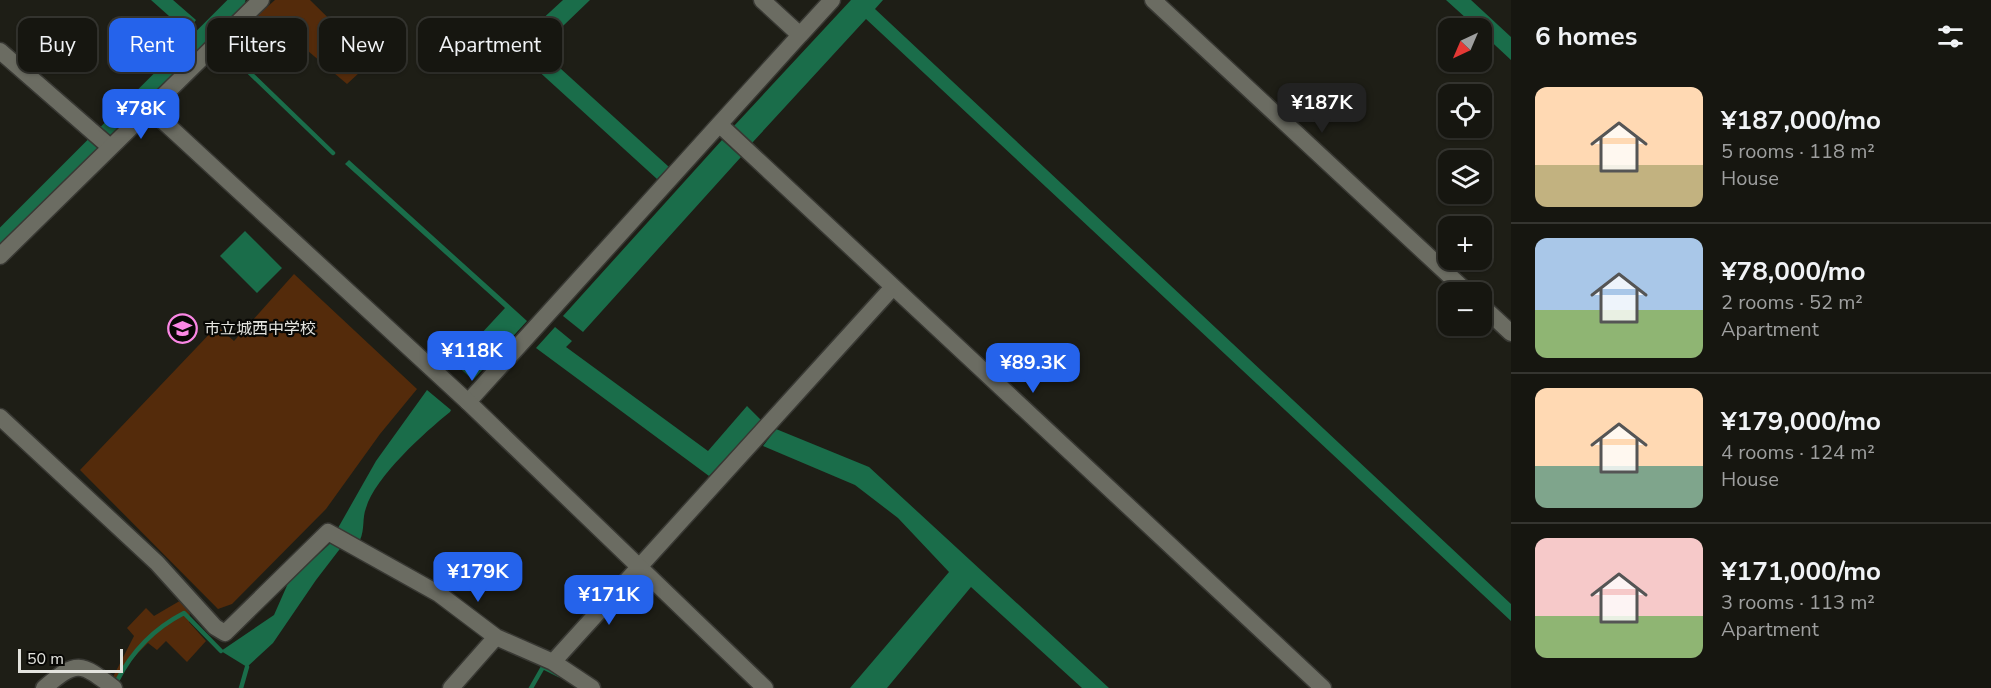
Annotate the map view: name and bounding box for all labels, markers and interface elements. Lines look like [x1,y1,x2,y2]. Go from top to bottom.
chip: Buy [18,18,97,72]
chip: Rent [109,18,195,72]
chip: Filters [207,18,307,72]
chip: New [319,18,406,72]
chip: Apartment [418,18,562,72]
north arrow [1438,18,1492,72]
map controls [1438,18,1492,336]
text: 6 homes [1535,19,1637,54]
icon: filters [1934,20,1967,53]
pin: ¥187K [1280,83,1364,134]
button: locate [1438,84,1492,138]
pin: ¥78K [105,89,177,140]
text: ¥187K [1291,89,1353,116]
text: ¥78K [116,95,166,122]
text: ¥187,000/mo [1721,103,1881,138]
icon: home [1583,111,1655,183]
text: 5 rooms · 118 m² [1721,138,1875,165]
button: layers [1438,150,1492,204]
text: House [1721,165,1779,192]
button: + [1438,216,1492,270]
text: ¥78,000/mo [1721,254,1865,289]
icon: home [1583,262,1655,334]
button: − [1438,282,1492,336]
text: 2 rooms · 52 m² [1721,289,1863,316]
school or university icon: 市立城西中学校 [167,313,199,345]
text: Apartment [1721,316,1819,343]
place label: 市立城西中学校 [204,318,316,340]
pin: ¥118K [430,331,514,382]
text: ¥118K [441,337,503,364]
pin: ¥89.3K [984,343,1082,394]
text: ¥89.3K [1000,349,1066,376]
text: ¥179,000/mo [1721,404,1881,439]
icon: home [1583,412,1655,484]
text: 4 rooms · 124 m² [1721,439,1875,466]
text: House [1721,466,1779,493]
pin: ¥179K [436,552,520,603]
text: ¥171,000/mo [1721,554,1881,589]
text: ¥179K [447,558,509,585]
icon: home [1583,562,1655,634]
pin: ¥171K [567,575,651,626]
text: ¥171K [578,581,640,608]
text: 3 rooms · 113 m² [1721,589,1875,616]
text: Apartment [1721,616,1819,643]
scale bar [18,646,123,674]
text: 50 m [27,648,64,670]

